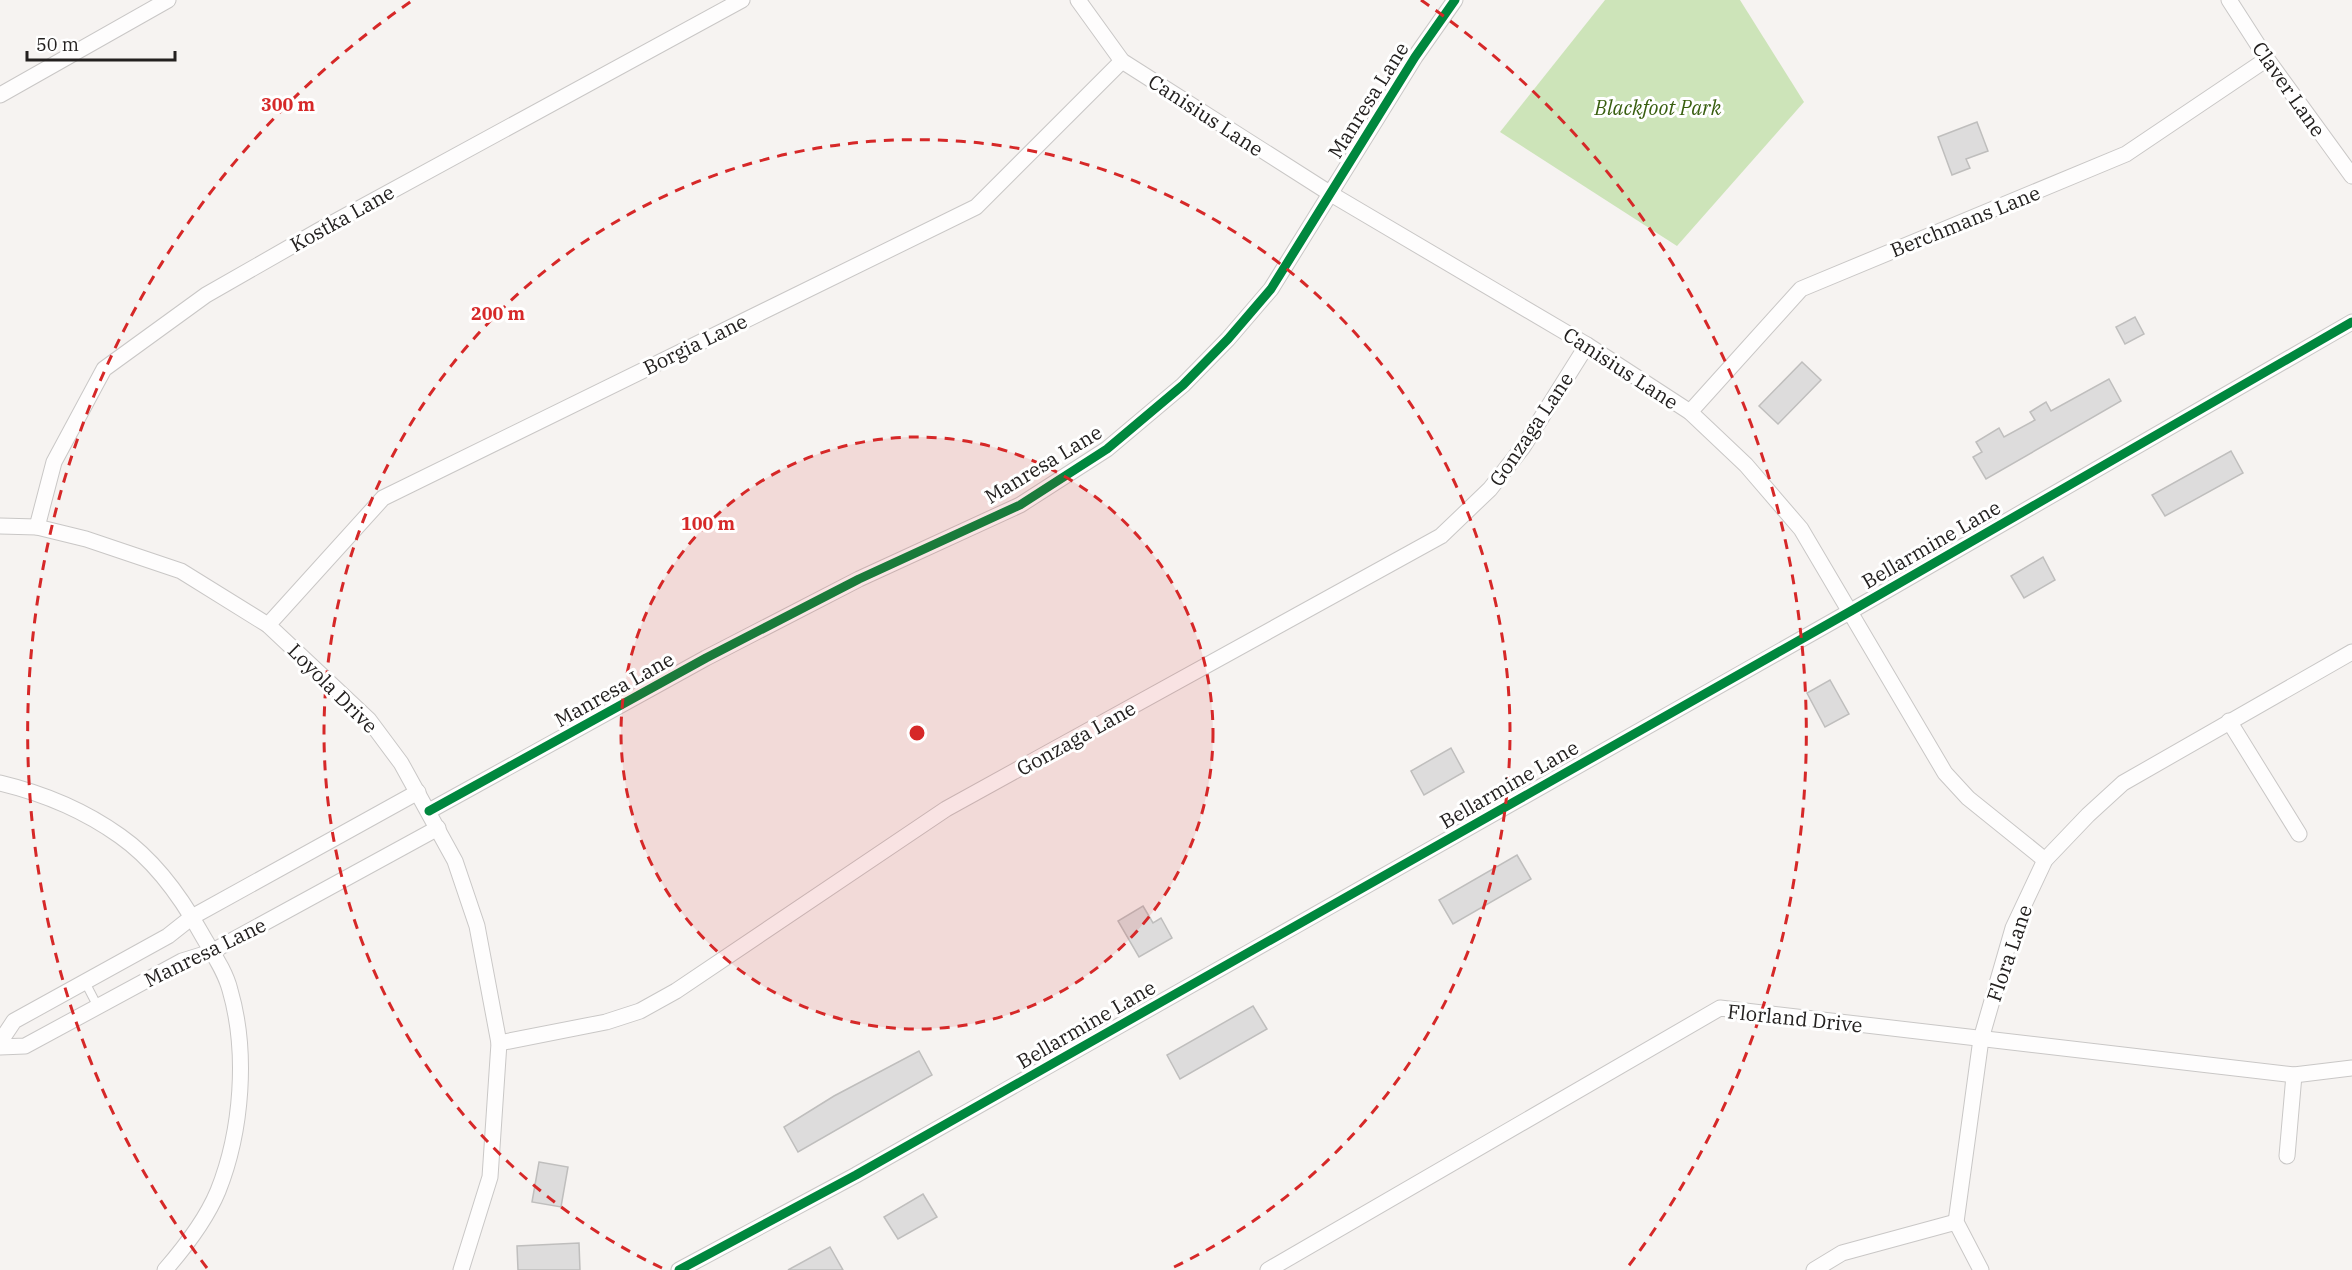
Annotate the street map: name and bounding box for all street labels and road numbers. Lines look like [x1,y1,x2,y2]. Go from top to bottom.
street label: Claver Lane [2246,36,2332,142]
street label: Manresa Lane [1321,37,1415,163]
street label: Canisius Lane [1143,68,1269,162]
street label: Kostka Lane [285,178,399,258]
street label: Berchmans Lane [1886,179,2044,263]
street label: Borgia Lane [638,307,752,381]
street label: Canisius Lane [1558,321,1684,415]
street label: Gonzaga Lane [1483,367,1579,491]
street label: Manresa Lane [979,418,1107,510]
street label: Bellarmine Lane [1857,493,2005,595]
street label: Loyola Drive [282,637,384,739]
street label: Manresa Lane [550,645,678,733]
street label: Gonzaga Lane [1012,694,1140,782]
street label: Bellarmine Lane [1435,733,1583,835]
street label: Flora Lane [1980,901,2038,1005]
street label: Manresa Lane [140,911,270,993]
street label: Bellarmine Lane [1012,973,1160,1075]
street label: Florland Drive [1726,997,1864,1039]

